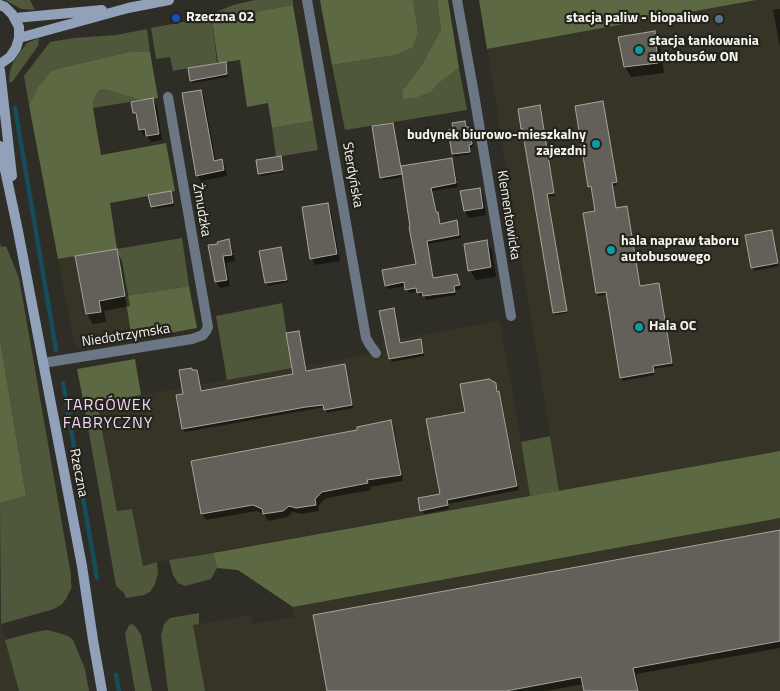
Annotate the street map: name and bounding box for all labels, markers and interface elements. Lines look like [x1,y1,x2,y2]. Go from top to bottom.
place label: Rzeczna 02 [186,10,254,26]
place label: stacja paliw - biopaliwo [566,11,709,27]
marker: Rzeczna 02 [170,12,182,24]
marker: stacja paliw - biopaliwo [713,13,725,25]
place label: stacja tankowania autobusów ON [649,34,759,66]
marker: stacja tankowania autobusów ON [633,44,645,56]
place label: budynek biurowo-mieszkalny zajezdni [407,128,586,160]
marker: budynek biurowo-mieszkalny zajezdni [590,138,602,150]
street label: Sterdyńska [338,141,366,209]
street label: Klementowicka [493,169,523,261]
street label: Żmudzka [188,182,214,238]
place label: hala napraw taboru autobusowego [621,234,739,266]
marker: hala napraw taboru autobusowego [605,244,617,256]
place label: Hala OC [649,319,696,335]
street label: Niedotrzymska [81,321,171,351]
marker: Hala OC [633,321,645,333]
district label: TARGÓWEK FABRYCZNY [62,396,154,434]
street label: Rzeczna [65,447,91,499]

